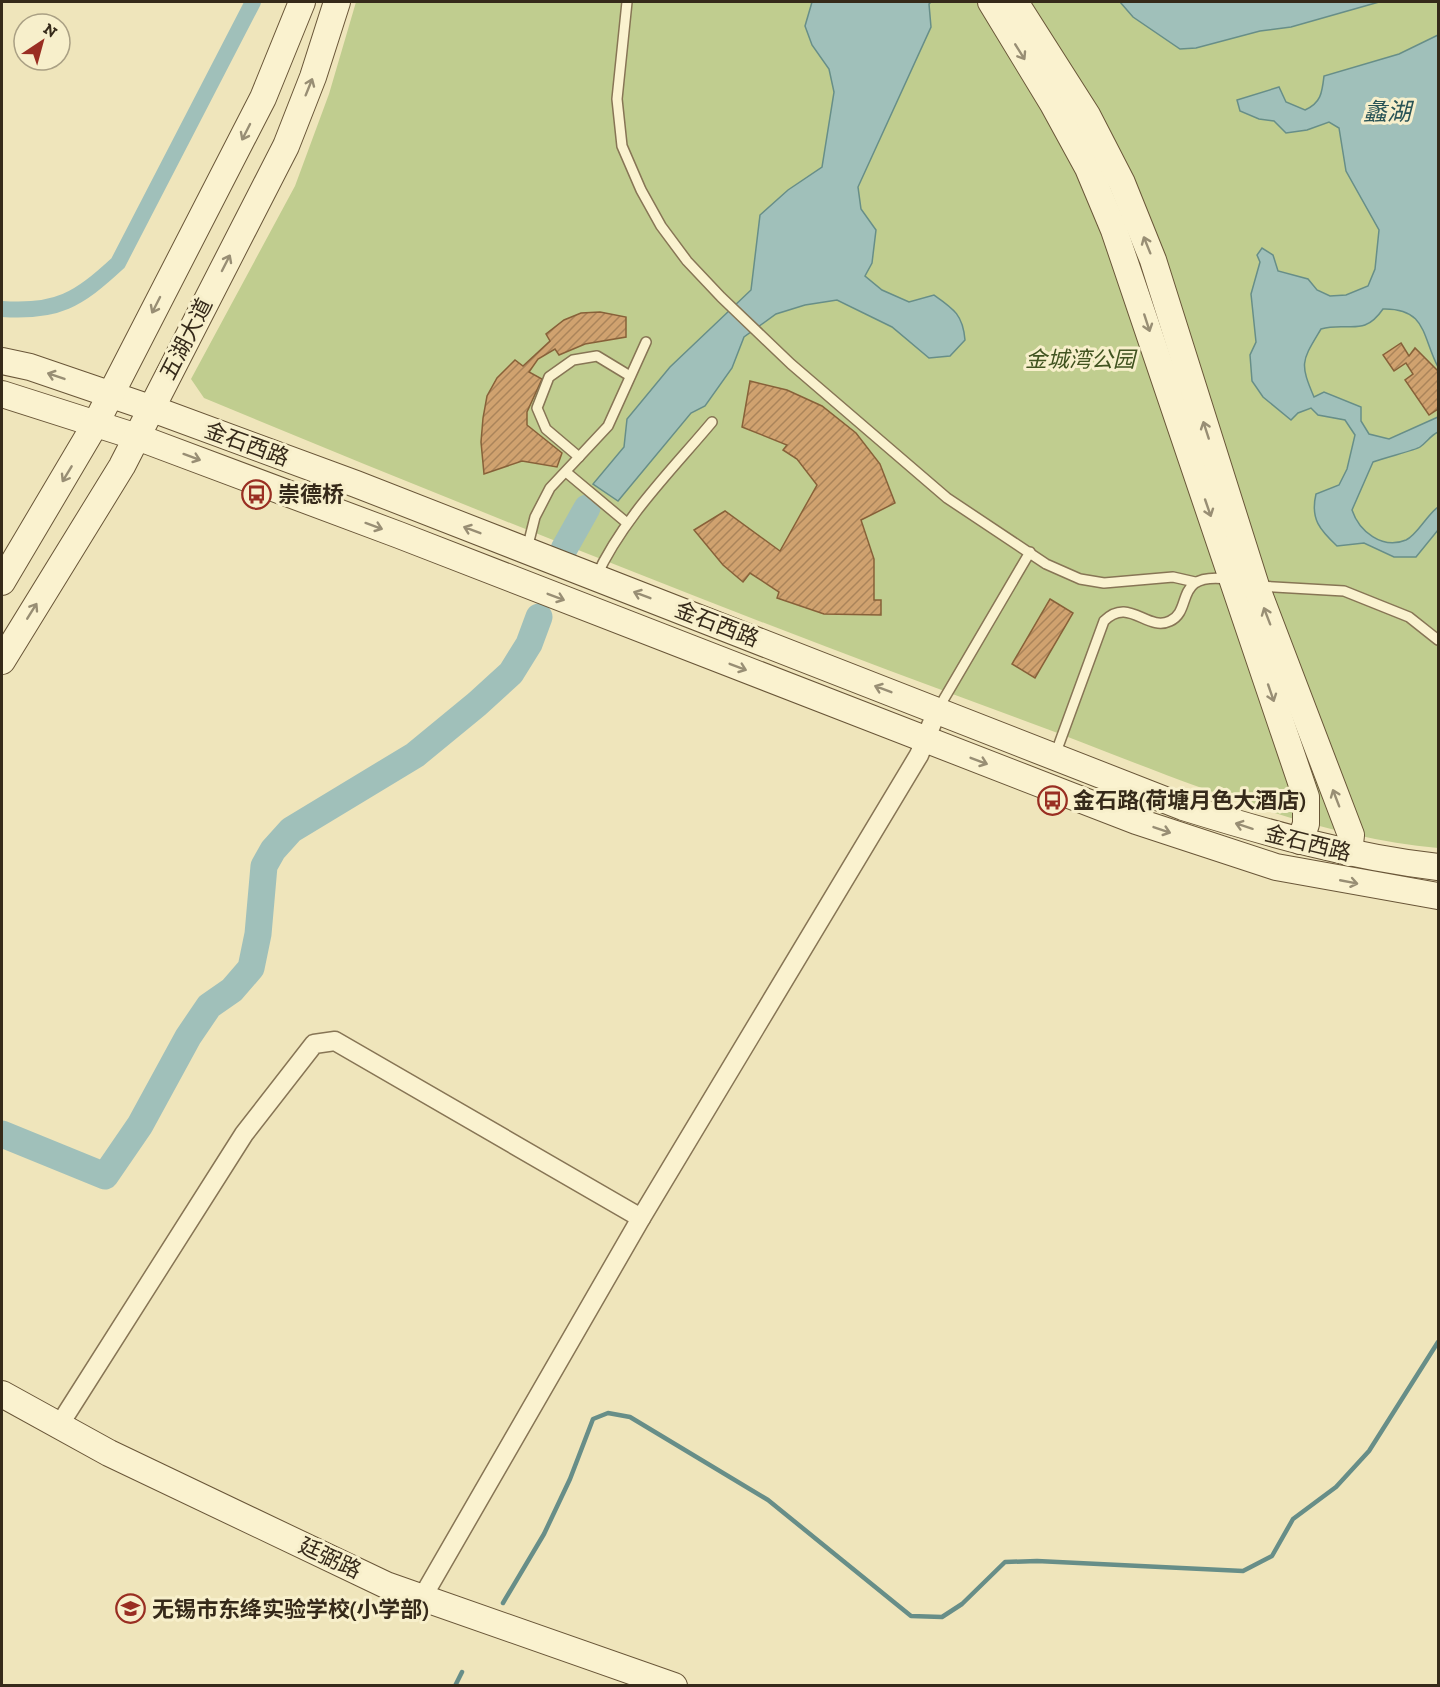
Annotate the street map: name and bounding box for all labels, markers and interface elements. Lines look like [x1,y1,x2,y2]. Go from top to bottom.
north arrow [12,12,72,72]
text: N [40,19,61,42]
one-way arrow [1015,43,1027,60]
one-way arrow [304,79,315,97]
water label: 蠡湖 [1363,97,1415,126]
one-way arrow [240,123,252,140]
one-way arrow [1141,236,1152,254]
one-way arrow [220,254,232,272]
street label: 五湖大道 [154,294,218,384]
one-way arrow [150,296,162,313]
one-way arrow [1142,313,1153,332]
park label: 金城湾公园 [1025,346,1138,373]
one-way arrow [47,370,66,381]
street label: 金石西路 [201,416,293,472]
one-way arrow [1200,421,1211,440]
one-way arrow [182,453,201,464]
one-way arrow [61,465,73,482]
bus stop icon: 崇德桥 [241,478,273,510]
place label: 崇德桥 [278,481,344,508]
one-way arrow [1204,498,1215,517]
one-way arrow [365,521,383,532]
one-way arrow [463,523,481,534]
one-way arrow [634,589,652,600]
one-way arrow [546,592,565,603]
street label: 金石西路 [671,596,763,652]
one-way arrow [27,603,39,620]
one-way arrow [1261,607,1272,625]
one-way arrow [728,663,747,674]
one-way arrow [874,683,892,694]
one-way arrow [1266,683,1277,702]
one-way arrow [969,756,988,767]
bus stop icon: 金石路(荷塘月色大酒店) [1036,784,1068,816]
place label: 金石路(荷塘月色大酒店) [1073,787,1306,814]
one-way arrow [1330,789,1341,808]
street label: 金石西路 [1262,819,1354,867]
one-way arrow [1235,820,1254,831]
one-way arrow [1152,826,1170,837]
one-way arrow [1339,877,1359,888]
street label: 廷弼路 [294,1532,366,1584]
school or university icon: 无锡市东绛实验学校(小学部) [115,1593,147,1625]
place label: 无锡市东绛实验学校(小学部) [152,1596,429,1623]

